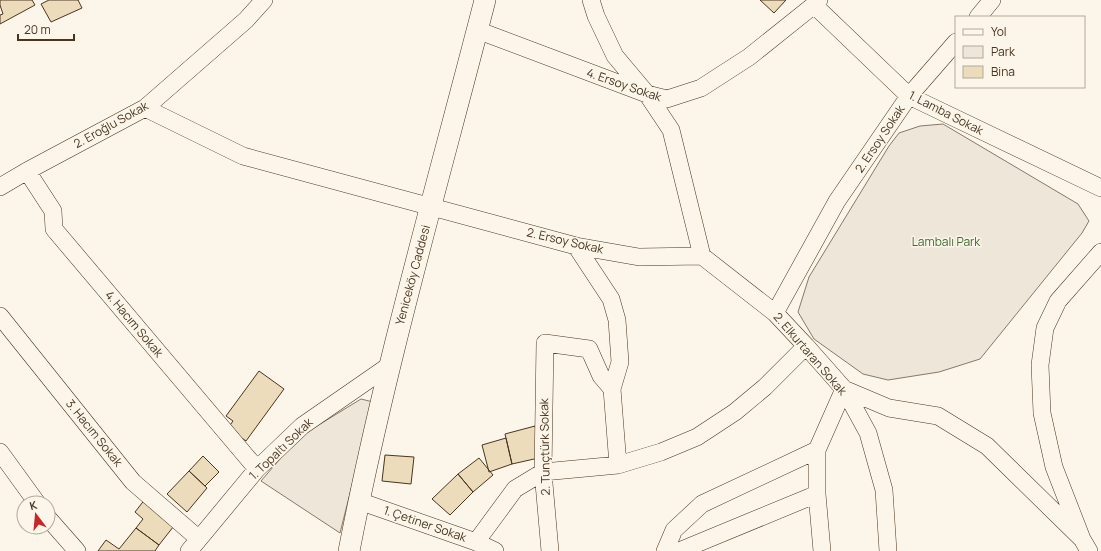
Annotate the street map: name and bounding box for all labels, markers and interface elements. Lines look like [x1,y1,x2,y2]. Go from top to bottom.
scale bar [18,16,74,42]
legend [955,16,1085,88]
text: 20 m [24,21,51,38]
text: Yol [991,23,1007,40]
text: Park [991,43,1016,60]
text: Bina [991,63,1015,80]
street label: 4. Ersoy Sokak [584,64,665,106]
street label: 1. Lamba Sokak [906,86,987,139]
street label: 2. Eroğlu Sokak [70,97,152,152]
street label: 2. Ersoy Sokak [851,101,909,176]
street label: Yeniceköy Caddesi [391,223,434,327]
street label: 2. Ersoy Sokak [525,223,606,258]
park label: Lambalı Park [912,233,981,250]
street label: 4. Hacım Sokak [101,287,168,361]
street label: 2. Elkurtaran Sokak [770,309,852,399]
street label: 3. Hacım Sokak [62,396,127,471]
street label: 2. Tunçtürk Sokak [535,397,554,496]
street label: 1. Topaltı Sokak [245,413,317,483]
north arrow [16,495,56,535]
text: K [28,496,39,513]
street label: 1. Çetiner Sokak [381,501,470,546]

